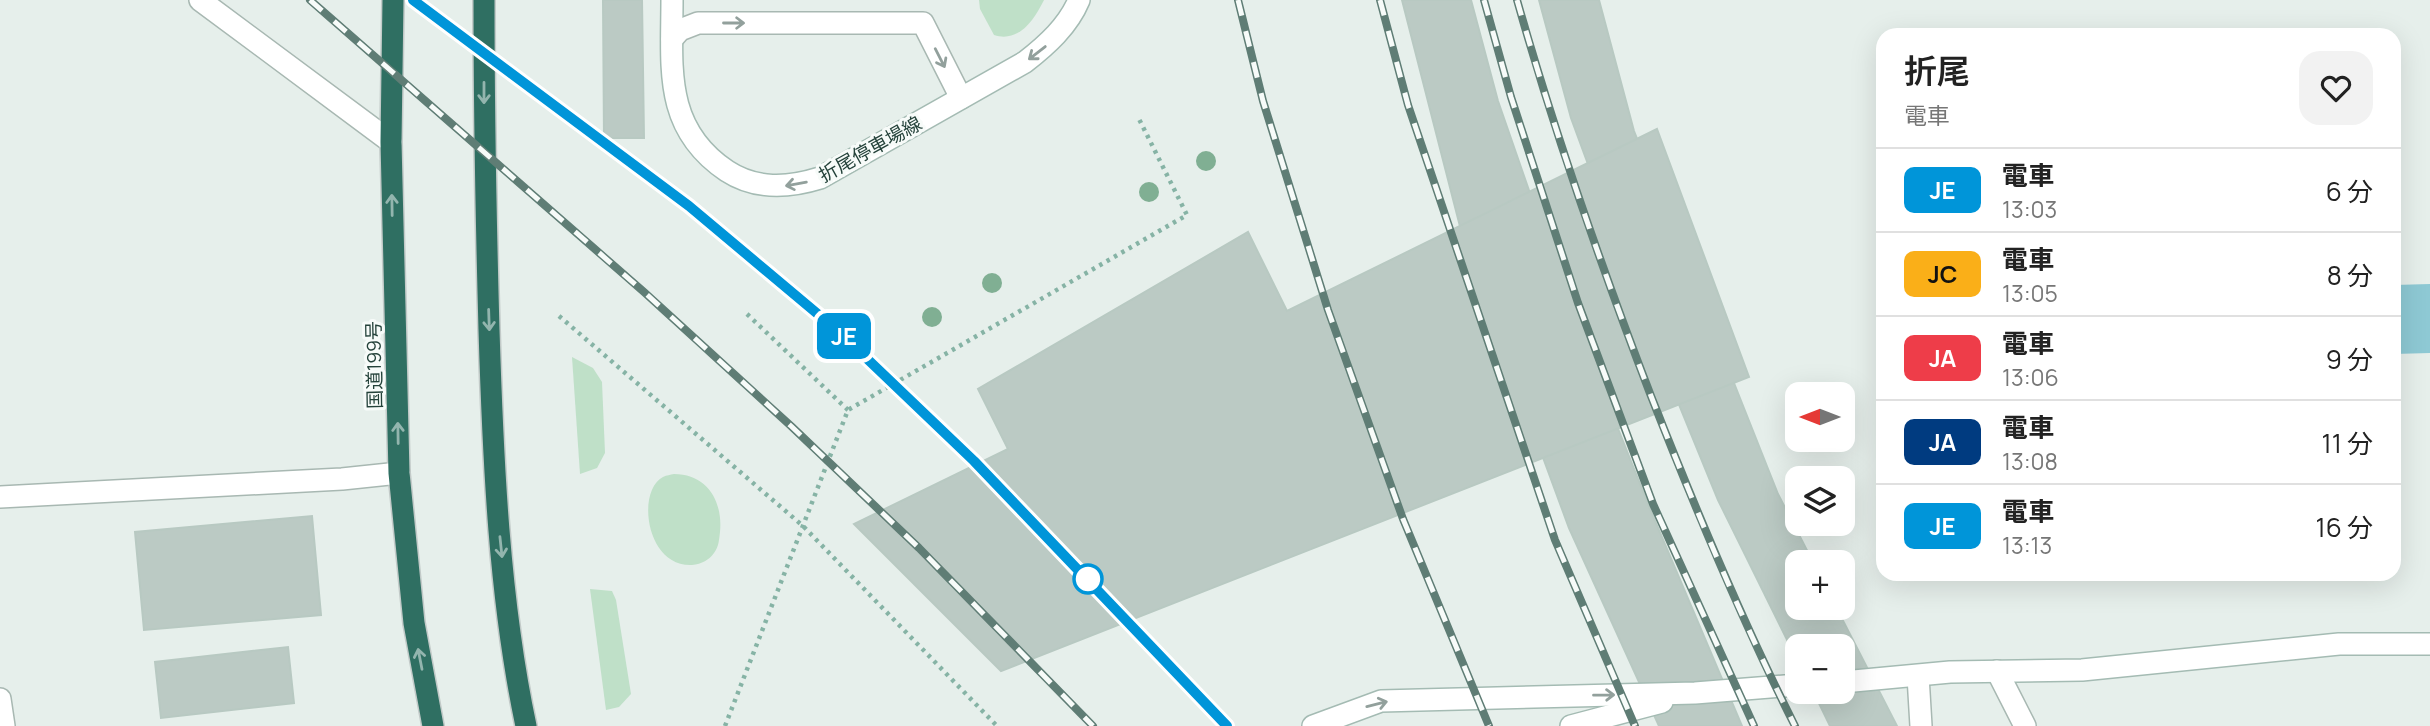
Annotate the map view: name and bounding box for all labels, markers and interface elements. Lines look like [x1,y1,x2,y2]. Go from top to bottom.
one-way arrow [722,16,745,30]
one-way arrow [1029,45,1047,60]
one-way arrow [934,47,948,68]
text: 折尾 [1904,48,1970,93]
button: heart [2299,51,2373,125]
one-way arrow [477,81,491,104]
text: 電車 [1904,99,1950,131]
street label: 折尾停車場線 [814,110,926,188]
text: 電車 [2002,157,2054,193]
text: JE [1929,173,1956,206]
text: 6 分 [2326,173,2373,209]
one-way arrow [785,178,808,191]
text: 13:03 [2002,193,2057,225]
one-way arrow [386,194,399,217]
text: 電車 [2002,241,2054,277]
text: JC [1928,257,1957,290]
text: 8 分 [2327,257,2373,293]
text: 13:05 [2002,277,2058,309]
one-way arrow [482,308,496,331]
line badge: JE [812,313,876,359]
text: JE [831,319,857,352]
street label: 国道199号 [360,321,388,409]
text: 電車 [2002,325,2054,361]
text: JA [1929,341,1956,374]
text: 9 分 [2326,341,2373,377]
text: 13:06 [2002,361,2059,393]
north arrow [1785,382,1855,452]
map controls [1785,382,1855,704]
text: 電車 [2002,409,2054,445]
one-way arrow [391,422,405,445]
text: JA [1929,425,1956,458]
text: 11 分 [2322,425,2373,461]
text: 13:08 [2002,445,2058,477]
button: layers [1785,466,1855,536]
text: 電車 [2002,493,2054,529]
text: JE [1929,509,1956,542]
text: 16 分 [2316,509,2373,545]
text: 13:13 [2002,529,2052,561]
one-way arrow [495,535,508,558]
button: + [1785,550,1855,620]
unlabelled marker [1073,564,1103,594]
button: − [1785,634,1855,704]
one-way arrow [413,648,427,671]
one-way arrow [1592,689,1615,702]
one-way arrow [1365,697,1388,710]

